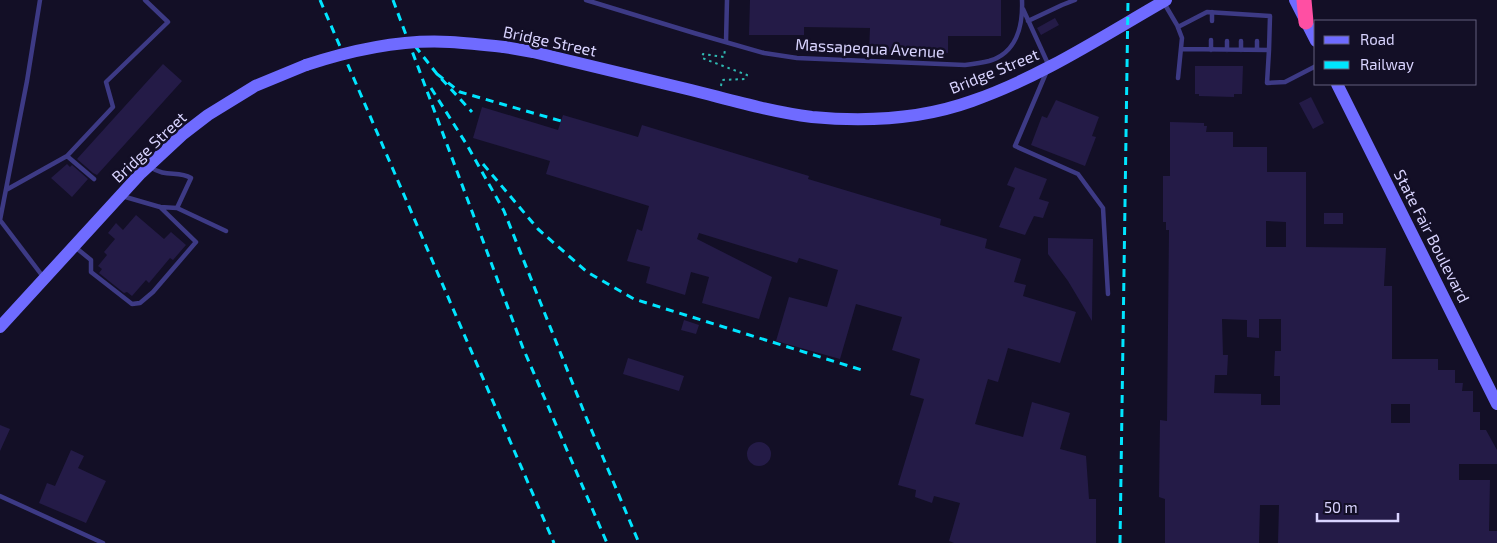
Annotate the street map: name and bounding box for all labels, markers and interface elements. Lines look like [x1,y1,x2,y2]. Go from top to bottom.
legend [1314,20,1477,85]
street label: Bridge Street [502,21,599,60]
text: Road [1360,30,1395,48]
street label: Massapequa Avenue [795,34,945,61]
street label: Bridge Street [946,44,1041,97]
text: Railway [1360,55,1414,73]
street label: Bridge Street [107,107,190,186]
street label: State Fair Boulevard [1391,166,1474,305]
scale bar [1317,490,1398,522]
text: 50 m [1324,498,1358,516]

